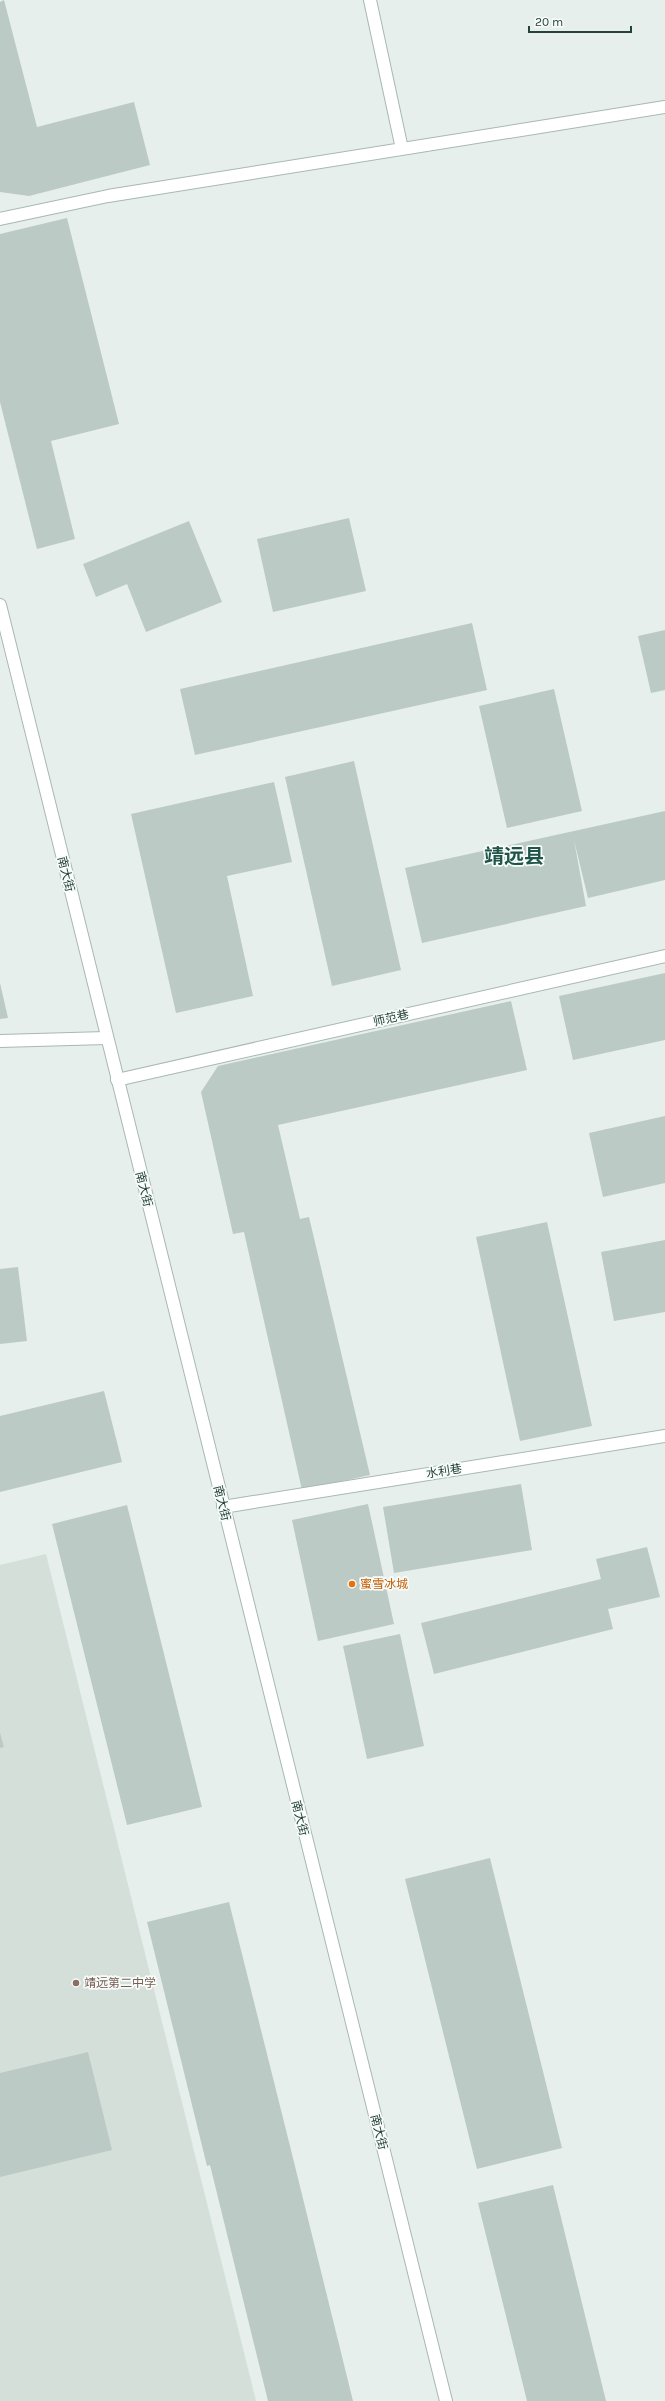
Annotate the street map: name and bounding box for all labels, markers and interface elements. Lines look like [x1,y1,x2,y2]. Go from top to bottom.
scale bar [529,8,631,34]
text: 20 m [535,15,563,29]
district label: 靖远县 [484,845,544,868]
street label: 南大街 [55,855,77,893]
street label: 师范巷 [372,1007,410,1029]
street label: 南大街 [133,1170,155,1208]
street label: 水利巷 [425,1461,463,1481]
street label: 南大街 [211,1484,233,1522]
place label: 蜜雪冰城 [360,1577,408,1591]
marker: 蜜雪冰城 [347,1579,357,1589]
street label: 南大街 [289,1799,311,1837]
place label: 靖远第二中学 [84,1976,156,1990]
marker: 靖远第二中学 [71,1978,81,1988]
street label: 南大街 [368,2113,390,2151]

